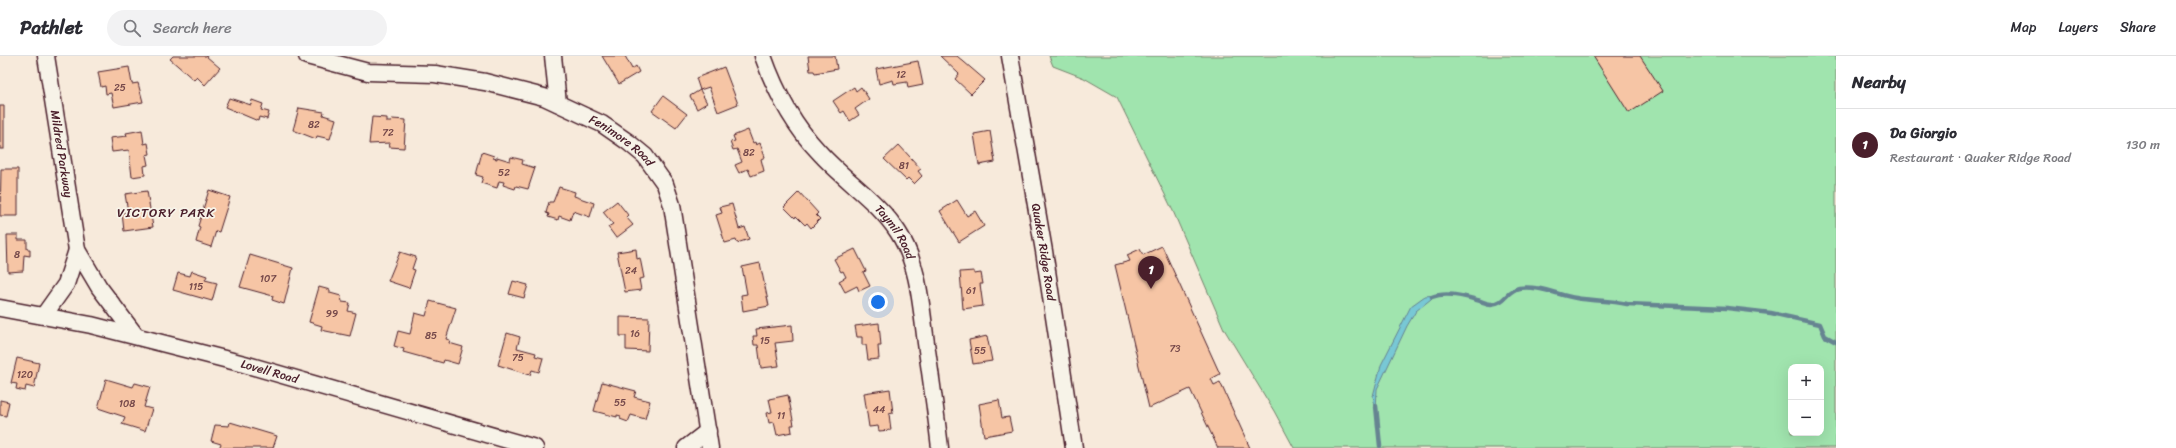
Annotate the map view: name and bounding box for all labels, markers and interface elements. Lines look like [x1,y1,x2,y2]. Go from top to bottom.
search box [107,10,387,46]
text: Pathlet [20,11,83,44]
text: Search here [153,15,232,41]
text: Map [2011,15,2036,40]
text: Layers [2058,15,2098,40]
text: Share [2120,15,2156,40]
icon: search [121,17,143,39]
house number: 12 [896,66,906,84]
text: Nearby [1852,67,1906,97]
house number: 25 [114,79,126,97]
street label: Mildred Parkway [44,108,80,200]
street label: Fenimore Road [585,108,661,172]
house number: 82 [308,116,320,134]
text: Da Giorgio [1890,120,1957,146]
house number: 72 [382,124,394,142]
text: 1 [1862,133,1868,156]
text: 130 m [2126,133,2160,156]
house number: 82 [743,144,755,162]
text: Restaurant · Quaker Ridge Road [1890,146,2071,169]
house number: 81 [899,157,909,175]
house number: 52 [498,164,510,182]
street label: Taymil Road [869,199,922,264]
district label: VICTORY PARK [117,201,215,224]
street label: Quaker Ridge Road [1025,202,1063,303]
house number: 8 [14,246,20,264]
pin: 1 [1138,256,1164,289]
house number: 24 [625,262,637,280]
house number: 107 [260,270,277,288]
house number: 115 [189,278,203,296]
house number: 61 [966,282,976,300]
your location [868,292,888,312]
house number: 99 [326,305,338,323]
house number: 16 [630,325,640,343]
house number: 85 [425,327,437,345]
house number: 15 [760,332,770,350]
house number: 73 [1169,340,1181,358]
house number: 55 [974,342,986,360]
house number: 75 [512,349,524,367]
street label: Lovell Road [238,353,302,391]
map controls [1788,364,1824,436]
button: + [1788,364,1824,400]
house number: 120 [17,366,33,384]
house number: 55 [614,394,626,412]
house number: 108 [119,395,135,413]
button: − [1788,400,1824,436]
house number: 44 [873,401,885,419]
house number: 11 [777,407,785,425]

